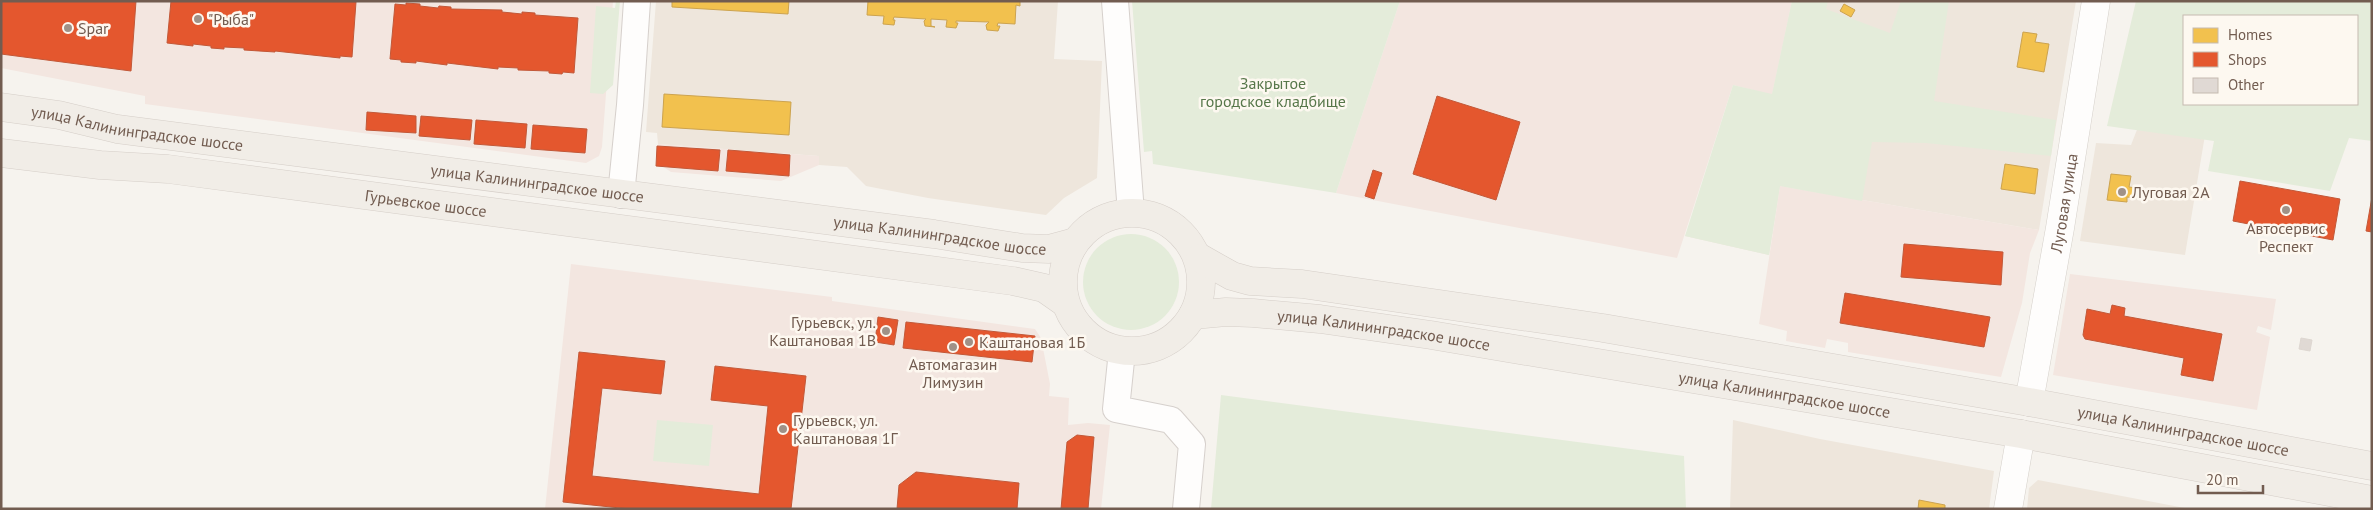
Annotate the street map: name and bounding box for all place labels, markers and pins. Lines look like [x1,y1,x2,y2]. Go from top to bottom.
place label: "Рыба" [208,9,254,29]
marker: "Рыба" [192,13,204,25]
place label: Spar [78,18,109,38]
marker: Spar [62,22,74,34]
place label: Луговая 2А [2131,182,2210,202]
marker: Луговая 2А [2116,186,2128,198]
marker: Автосервис Респект [2280,204,2292,216]
place label: Автосервис Респект [2246,218,2326,256]
place label: Гурьевск, ул. Каштановая 1В [769,312,876,350]
marker: Гурьевск, ул. Каштановая 1В [880,325,892,337]
place label: Каштановая 1Б [979,332,1086,352]
marker: Каштановая 1Б [963,336,975,348]
marker: Автомагазин Лимузин [947,341,959,353]
place label: Автомагазин Лимузин [909,354,997,392]
place label: Гурьевск, ул. Каштановая 1Г [793,410,899,448]
marker: Гурьевск, ул. Каштановая 1Г [777,423,789,435]

